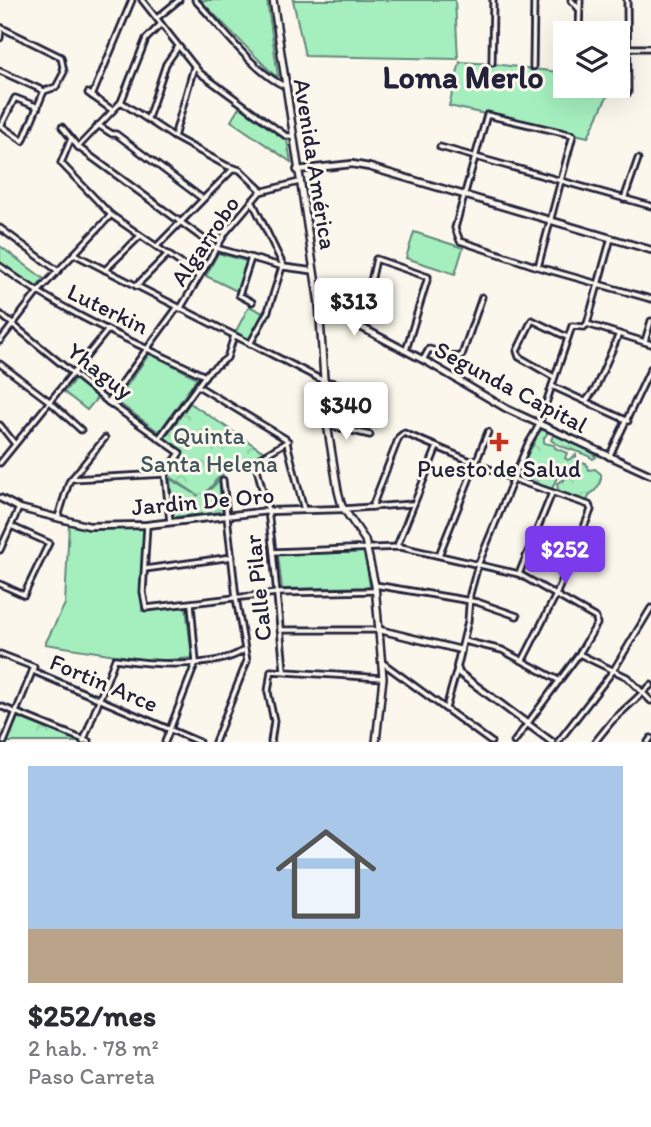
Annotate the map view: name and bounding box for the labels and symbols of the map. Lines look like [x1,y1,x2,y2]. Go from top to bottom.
district label: Loma Merlo [382,58,544,96]
street label: Avenida América [288,76,343,252]
street label: Algarrobo [164,190,245,291]
street label: Luterkin [63,277,154,341]
pin: $313 [313,278,395,338]
street label: Segunda Capital [430,334,593,439]
street label: Yhaguy [62,336,140,406]
pin: $340 [305,382,387,442]
park label: Quinta Santa Helena [140,421,278,478]
marker: Puesto de Salud [489,432,509,452]
place label: Puesto de Salud [417,454,581,483]
street label: Jardin De Oro [130,480,276,521]
pin: $252 [524,526,606,586]
street label: Calle Pilar [237,533,278,643]
street label: Fortin Arce [46,647,163,718]

